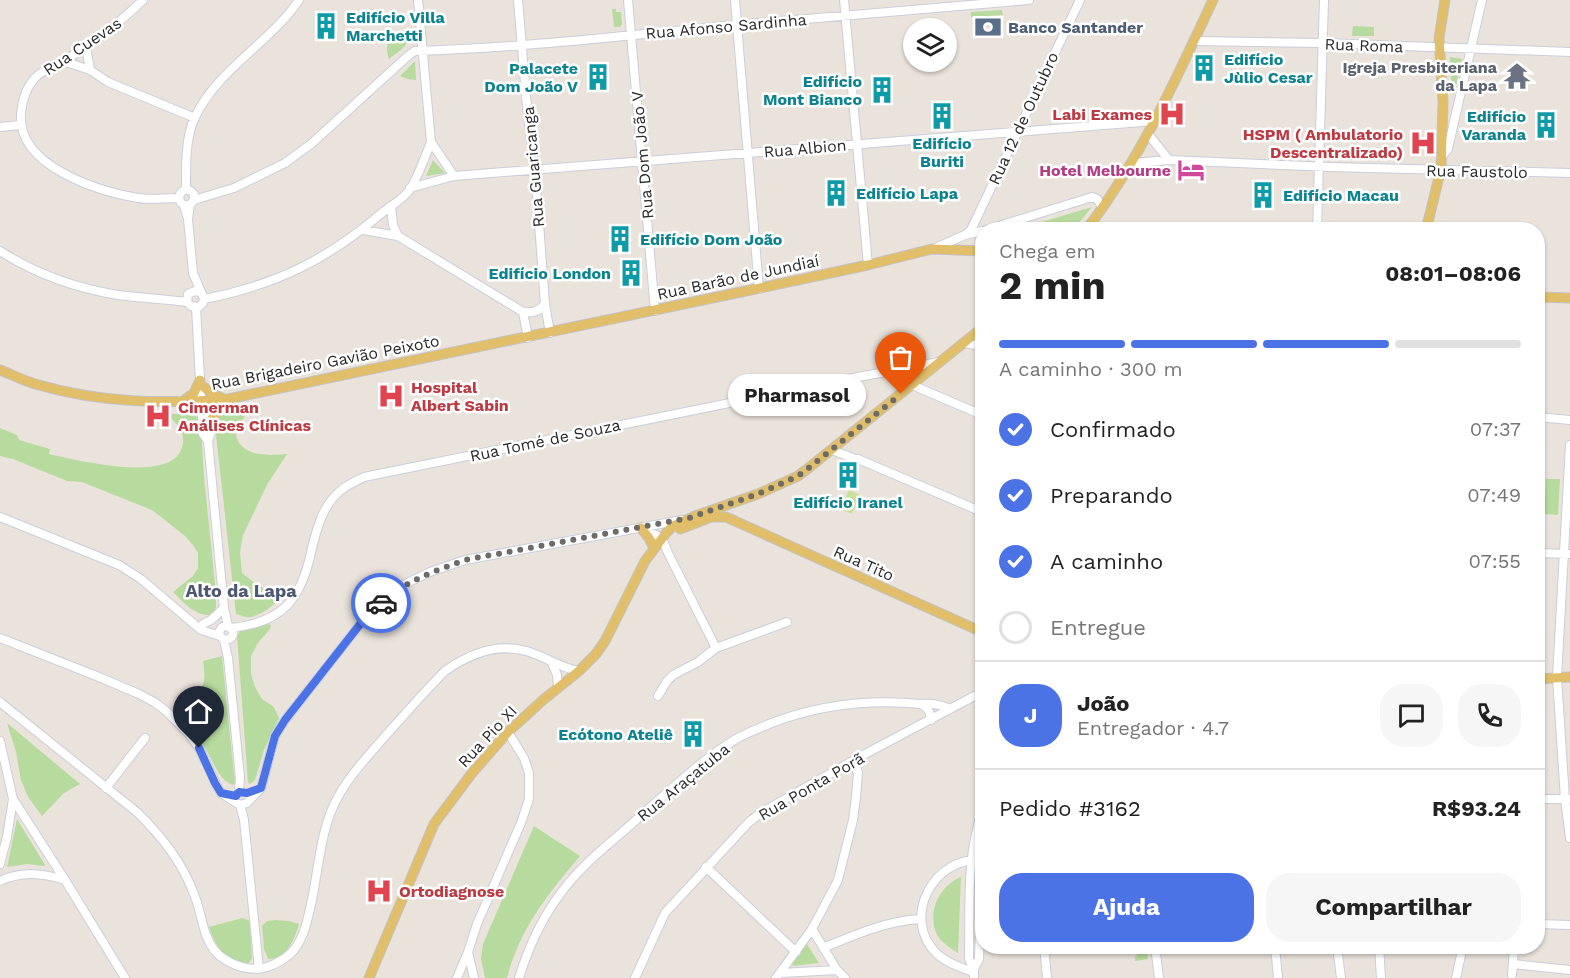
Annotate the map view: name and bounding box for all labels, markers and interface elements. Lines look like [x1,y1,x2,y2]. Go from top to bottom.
place label: Edifício Villa Marchetti [346,8,446,45]
street label: Rua Afonso Sardinha [645,10,807,43]
building icon: Edifício Villa Marchetti [311,11,341,41]
bank icon: Banco Santander [973,12,1003,42]
street label: Rua Cuevas [40,13,125,79]
map controls [903,18,957,72]
button: layers [903,18,957,72]
place label: Banco Santander [1008,18,1143,37]
street label: Rua Roma [1324,35,1404,56]
street label: Rua 12 de Outubro [984,49,1063,188]
place label: Edifício Jùlio Cesar [1224,50,1313,87]
building icon: Edifício Jùlio Cesar [1189,53,1219,83]
place label: Igreja Presbiteriana da Lapa [1343,58,1498,95]
place label: Palacete Dom João V [484,59,578,96]
temple icon: Igreja Presbiteriana da Lapa [1502,61,1532,91]
building icon: Palacete Dom João V [583,62,613,92]
place label: Edifício Mont Bianco [763,72,862,109]
building icon: Edifício Mont Bianco [867,75,897,105]
street label: Rua Dom João V [627,90,658,220]
hospital icon: Labi Exames [1157,99,1187,129]
building icon: Edifício Buriti [927,101,957,131]
place label: Labi Exames [1052,105,1152,124]
street label: Rua Guaricanga [519,106,548,228]
place label: Edifício Varanda [1461,107,1527,144]
building icon: Edifício Varanda [1531,110,1561,140]
place label: HSPM ( Ambulatorio Descentralizado) [1243,125,1403,162]
hospital icon: HSPM ( Ambulatorio Descentralizado) [1408,128,1438,158]
place label: Edifício Buriti [912,134,972,171]
street label: Rua Albion [763,135,847,162]
hotel icon: Hotel Melbourne [1176,155,1206,185]
place label: Hotel Melbourne [1039,161,1171,180]
street label: Rua Faustolo [1426,161,1528,182]
building icon: Edifício Lapa [821,178,851,208]
building icon: Edifício Macau [1248,180,1278,210]
place label: Edifício Lapa [856,184,959,203]
place label: Edifício Macau [1283,186,1399,205]
building icon: Edifício Dom João [605,224,635,254]
place label: Edifício Dom João [640,230,783,249]
text: Chega em [999,239,1096,263]
street label: Rua Barão de Jundiaí [655,251,821,304]
building icon: Edifício London [616,258,646,288]
text: 08:01–08:06 [1385,261,1521,286]
text: 2 min [999,263,1106,308]
place label: Edifício London [489,264,611,283]
street label: Rua Brigadeiro Gavião Peixoto [209,331,441,394]
pin [875,332,926,394]
icon: bag [884,341,917,374]
text: A caminho · 300 m [999,357,1182,381]
callout: Pharmasol [727,373,865,415]
place label: Hospital Albert Sabin [411,378,509,415]
hospital icon: Hospital Albert Sabin [376,381,406,411]
text: Pharmasol [744,383,850,407]
place label: Cimerman Análises Clínicas [178,398,311,435]
hospital icon: Cimerman Análises Clínicas [143,401,173,431]
icon: check [999,413,1032,446]
street label: Rua Tomé de Souza [468,415,622,466]
text: Confirmado [1050,417,1176,442]
text: 07:37 [1470,417,1521,441]
building icon: Edifício Iranel [833,460,863,490]
icon: check [999,479,1032,512]
text: Preparando [1050,483,1173,508]
text: 07:49 [1467,483,1521,507]
place label: Edifício Iranel [793,493,903,512]
street label: Rua Tito [831,542,897,585]
icon: check [999,545,1032,578]
text: A caminho [1050,549,1163,574]
text: 07:55 [1469,549,1521,573]
courier [351,573,411,633]
district label: Alto da Lapa [185,580,297,601]
icon: car [365,587,398,620]
text: Entregue [1050,615,1146,640]
button: chat [1380,684,1443,747]
button: phone [1458,684,1521,747]
pin [173,686,224,748]
text: João [1077,691,1129,716]
icon: home [182,695,215,728]
street label: Rua Pio XI [454,701,521,771]
text: J [1024,703,1037,728]
text: Entregador · 4.7 [1077,716,1229,740]
building icon: Ecótono Ateliê [678,719,708,749]
place label: Ecótono Ateliê [558,725,673,744]
street label: Rua Araçatuba [633,739,733,825]
street label: Rua Ponta Porã [755,748,867,824]
text: Pedido #3162 [999,796,1141,821]
text: R$93.24 [1432,796,1521,821]
button: Ajuda [999,873,1254,942]
button: Compartilhar [1266,873,1521,942]
hospital icon: Ortodiagnose [364,876,394,906]
place label: Ortodiagnose [399,882,504,901]

